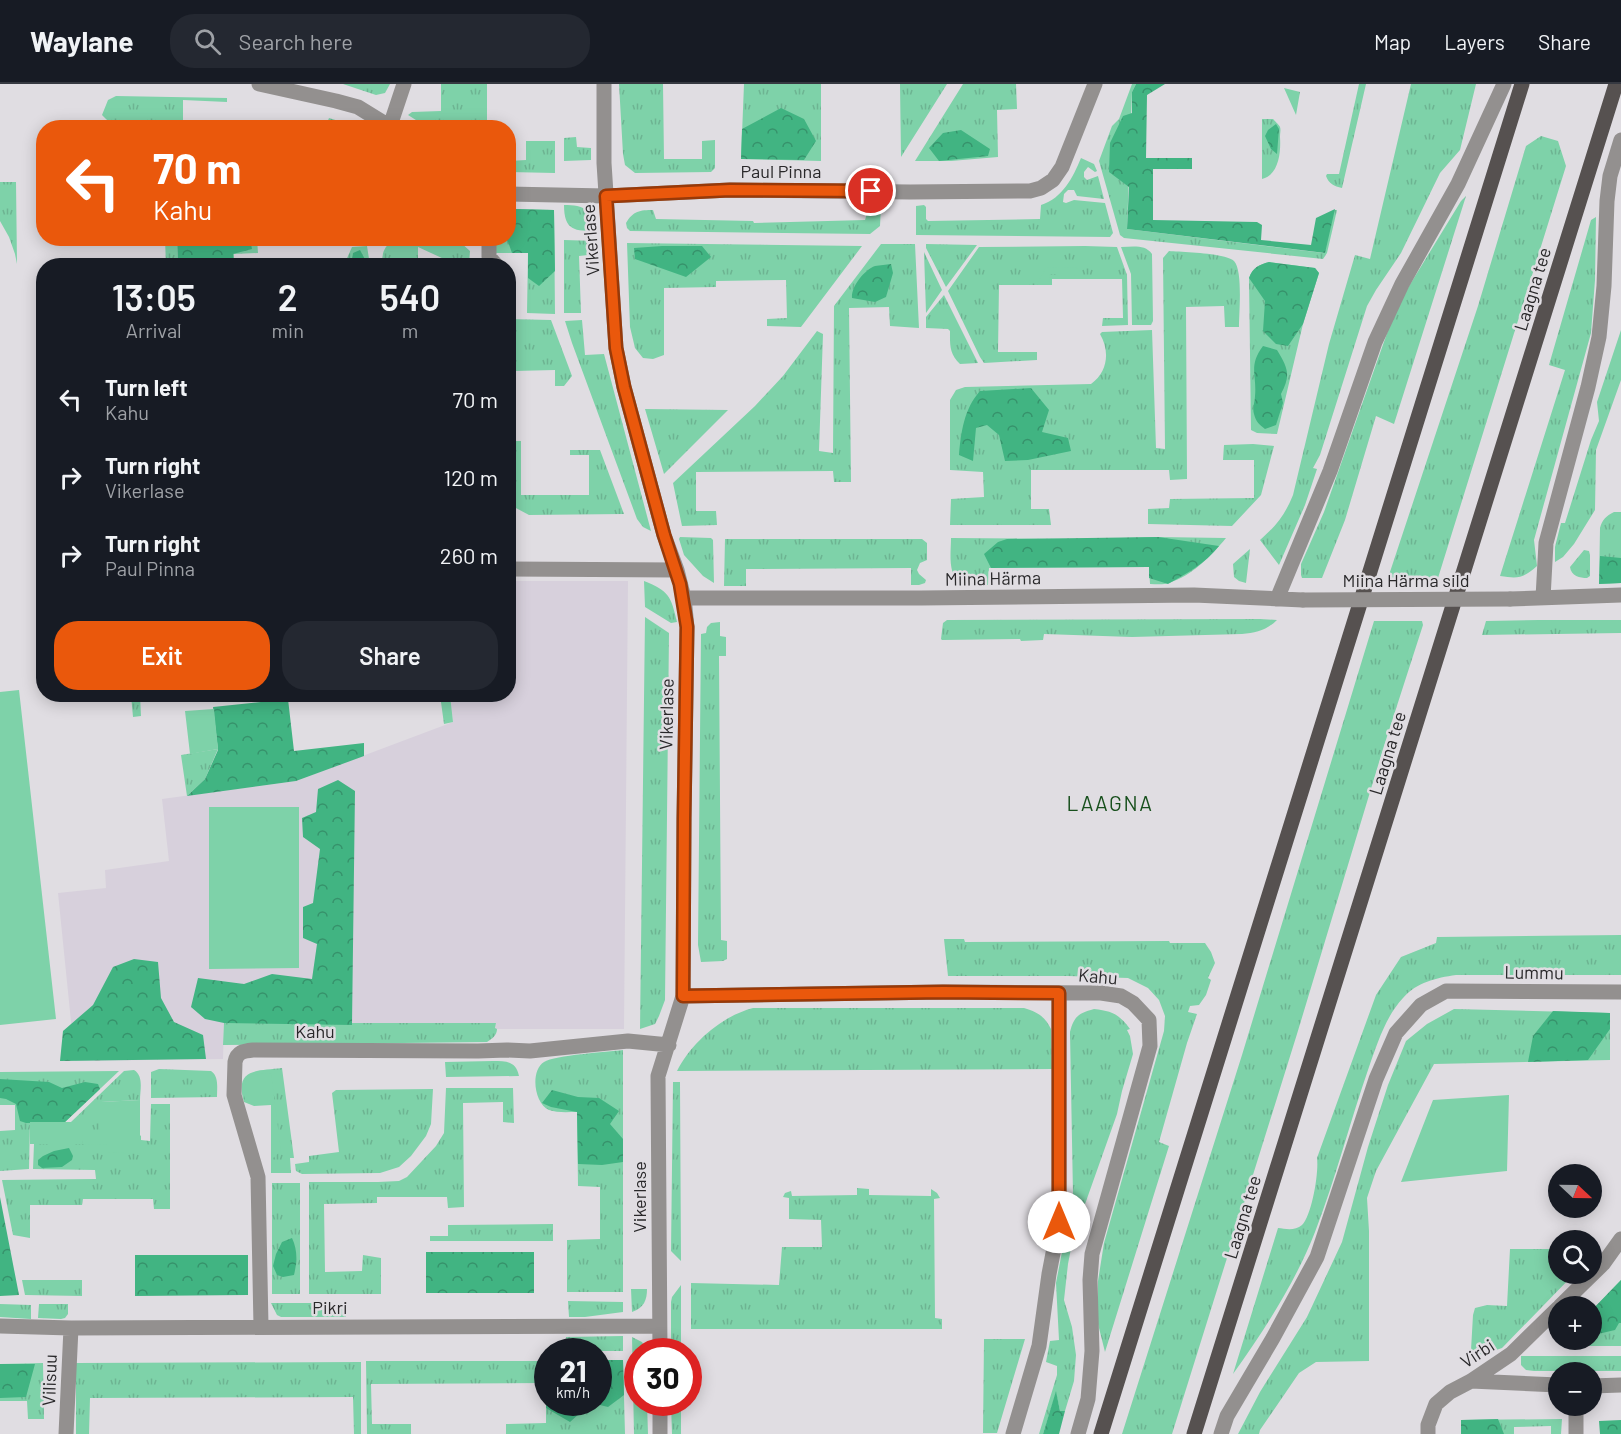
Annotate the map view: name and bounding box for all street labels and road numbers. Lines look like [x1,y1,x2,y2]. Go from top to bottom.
street label: Paul Pinna [740,160,822,182]
street label: Vikerlase [577,204,603,276]
street label: Laagna tee [1509,245,1555,333]
street label: Miina Härma [945,566,1041,590]
street label: Miina Härma sild [1343,569,1469,591]
street label: Vikerlase [654,678,678,750]
street label: Laagna tee [1364,709,1410,797]
street label: Lummu [1504,960,1564,984]
street label: Kahu [1077,963,1119,989]
street label: Kahu [295,1020,335,1042]
street label: Vikerlase [628,1161,650,1233]
street label: Laagna tee [1219,1173,1265,1261]
street label: Pikri [312,1296,348,1318]
street label: Virbi [1456,1334,1498,1372]
street label: Vilisuu [37,1354,61,1406]

